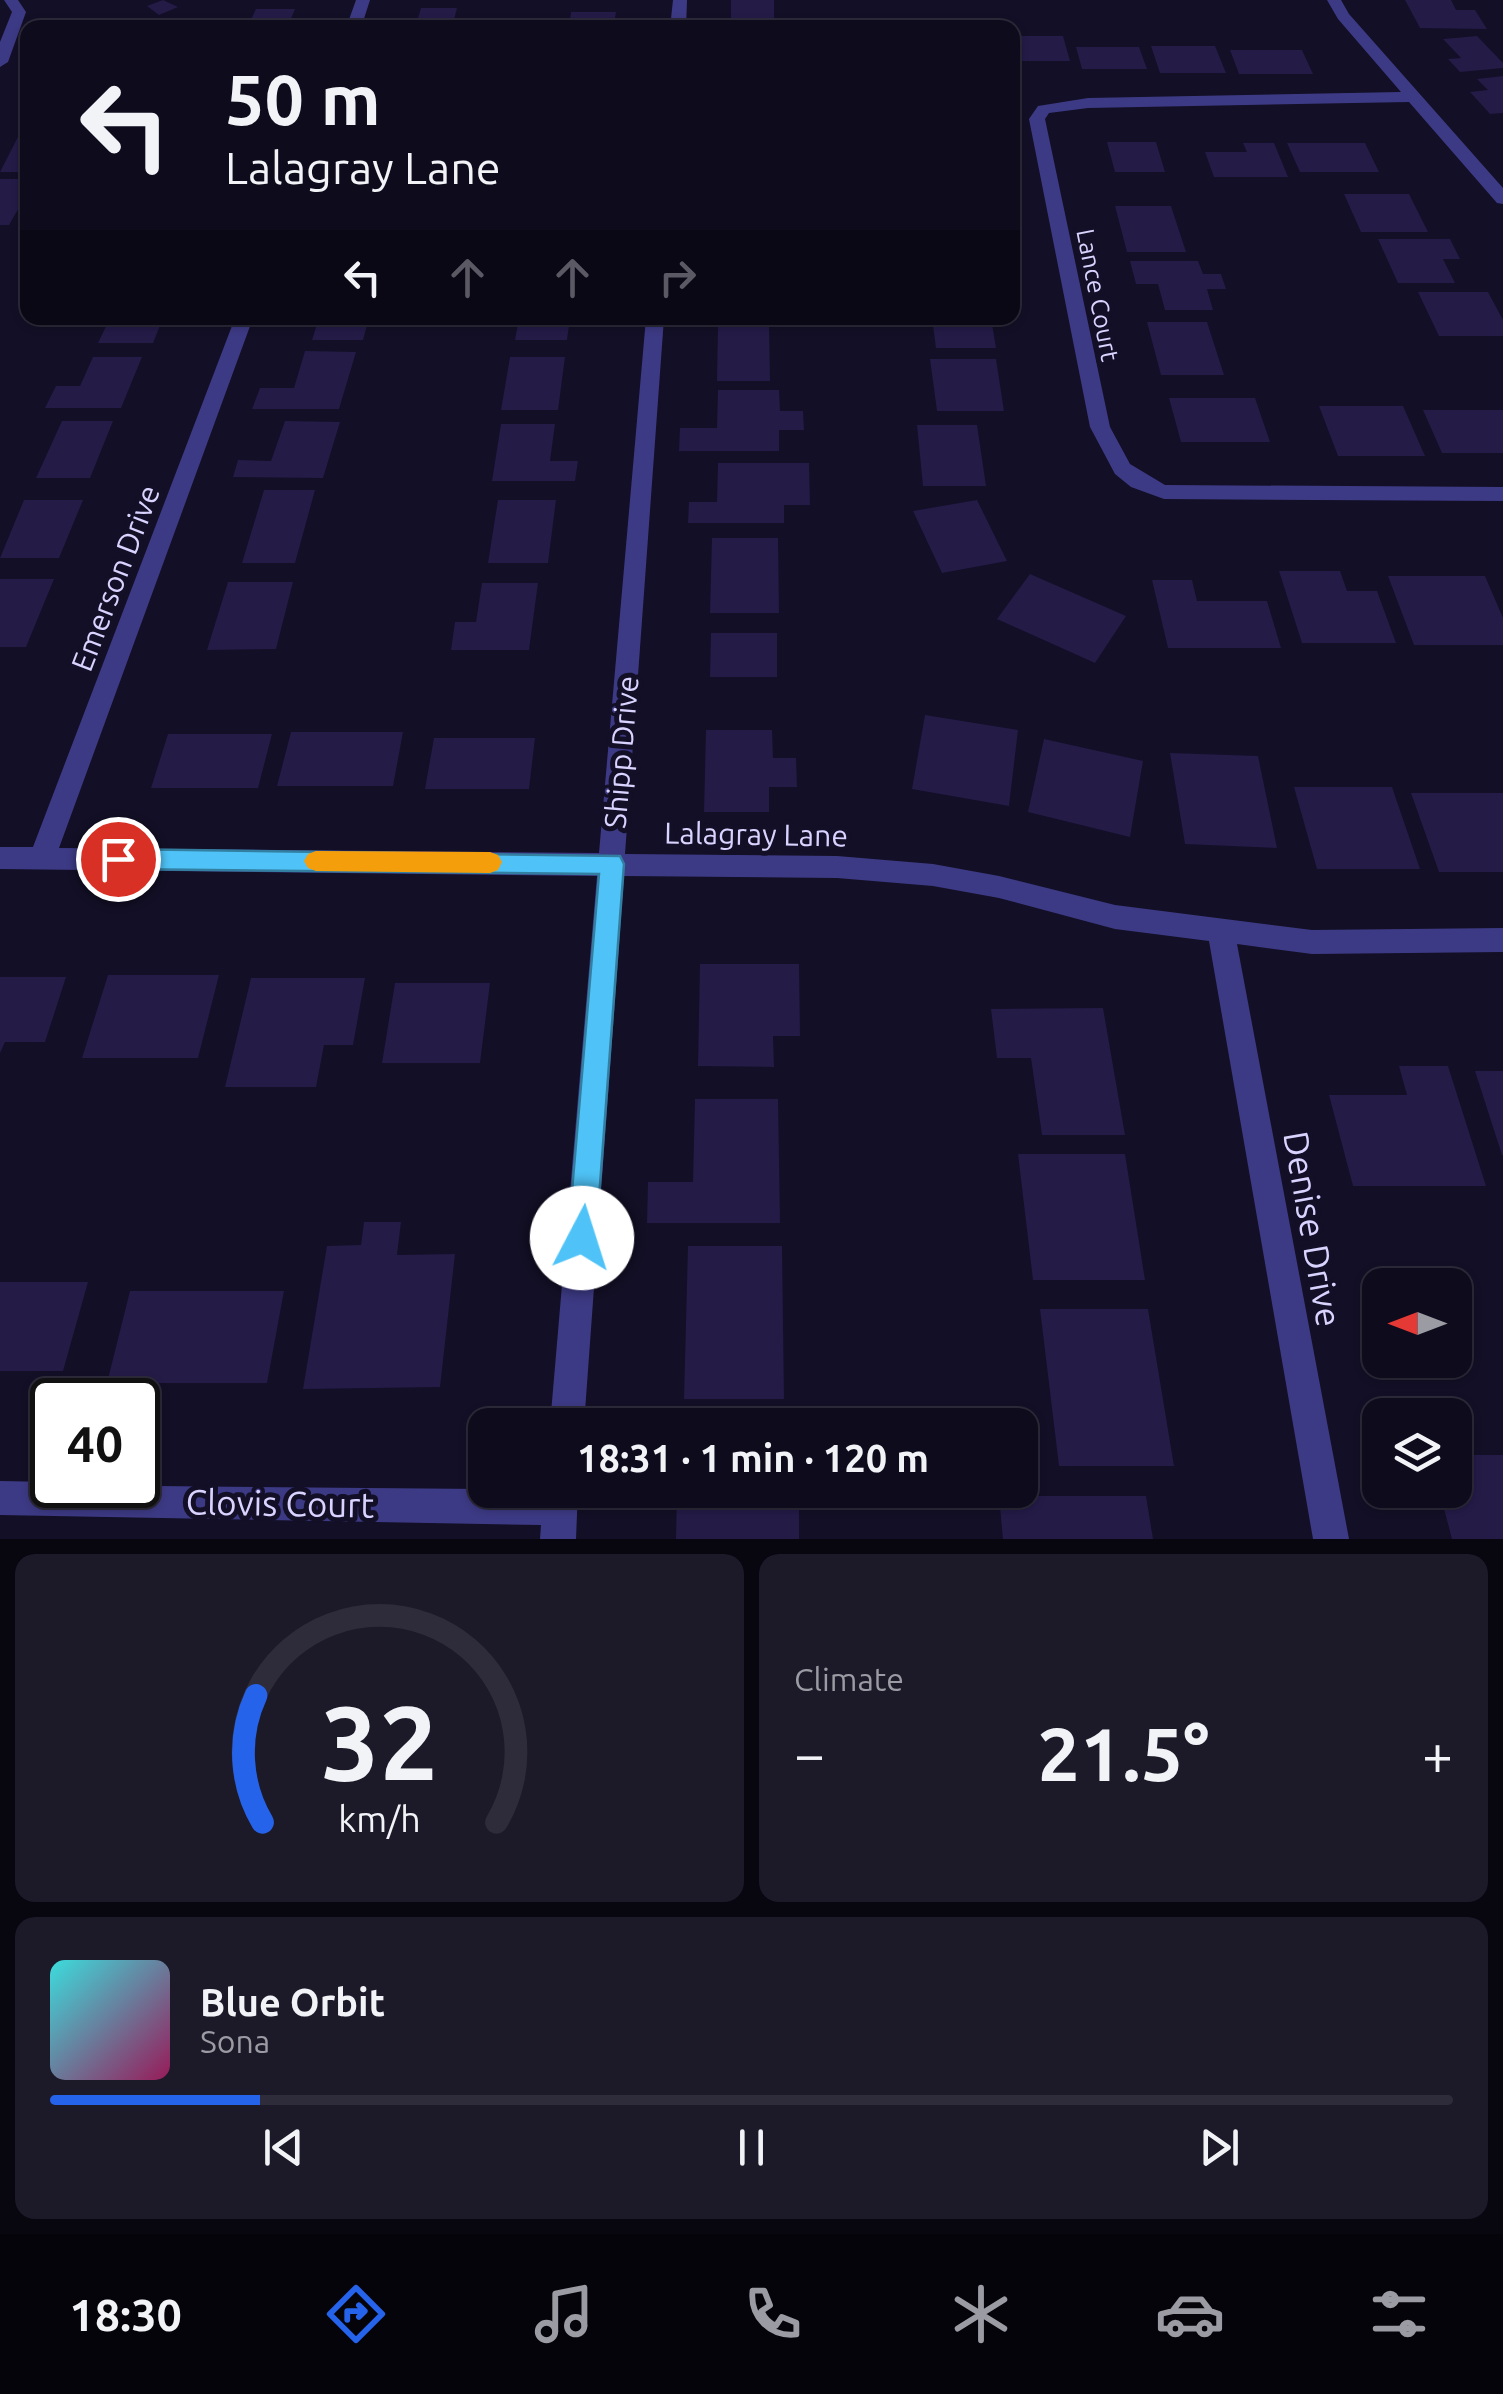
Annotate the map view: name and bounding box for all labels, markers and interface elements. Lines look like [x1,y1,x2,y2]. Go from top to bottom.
icon: left [60,60,190,190]
text: 50 m [225,60,381,138]
text: Lalagray Lane [225,142,501,193]
street label: Lance Court [1071,226,1125,364]
icon: left [335,250,390,305]
icon: ahead [440,250,495,305]
icon: ahead [545,250,600,305]
icon: right [650,250,705,305]
street label: Emerson Drive [64,480,166,676]
street label: Shipp Drive [597,674,645,830]
street label: Lalagray Lane [664,815,848,853]
pin [76,817,161,902]
icon: arrive [91,832,146,887]
street label: Denise Drive [1276,1128,1350,1330]
position arrow [530,1186,634,1290]
north arrow [1362,1268,1472,1378]
map controls [1362,1268,1472,1508]
speed limit sign: 40 [30,1378,160,1508]
button: layers [1362,1398,1472,1508]
text: 18:31 · 1 min · 120 m [577,1437,929,1479]
street label: Clovis Court [185,1481,375,1525]
text: Climate [794,1661,904,1697]
text: 32 [321,1683,438,1800]
text: 21.5° [1038,1711,1209,1795]
text: − [794,1723,825,1784]
text: + [1422,1723,1453,1784]
text: km/h [338,1799,421,1839]
text: Blue Orbit [200,1981,385,2023]
text: Sona [200,2023,270,2059]
icon: previous [256,2120,311,2175]
icon: pause [724,2120,779,2175]
icon: next [1192,2120,1247,2175]
icon: directions [321,2279,391,2349]
icon: music [529,2279,599,2349]
icon: phone [738,2279,808,2349]
icon: climate [946,2279,1016,2349]
icon: car [1155,2279,1225,2349]
icon: filters [1364,2279,1434,2349]
text: 18:30 [69,2289,182,2340]

